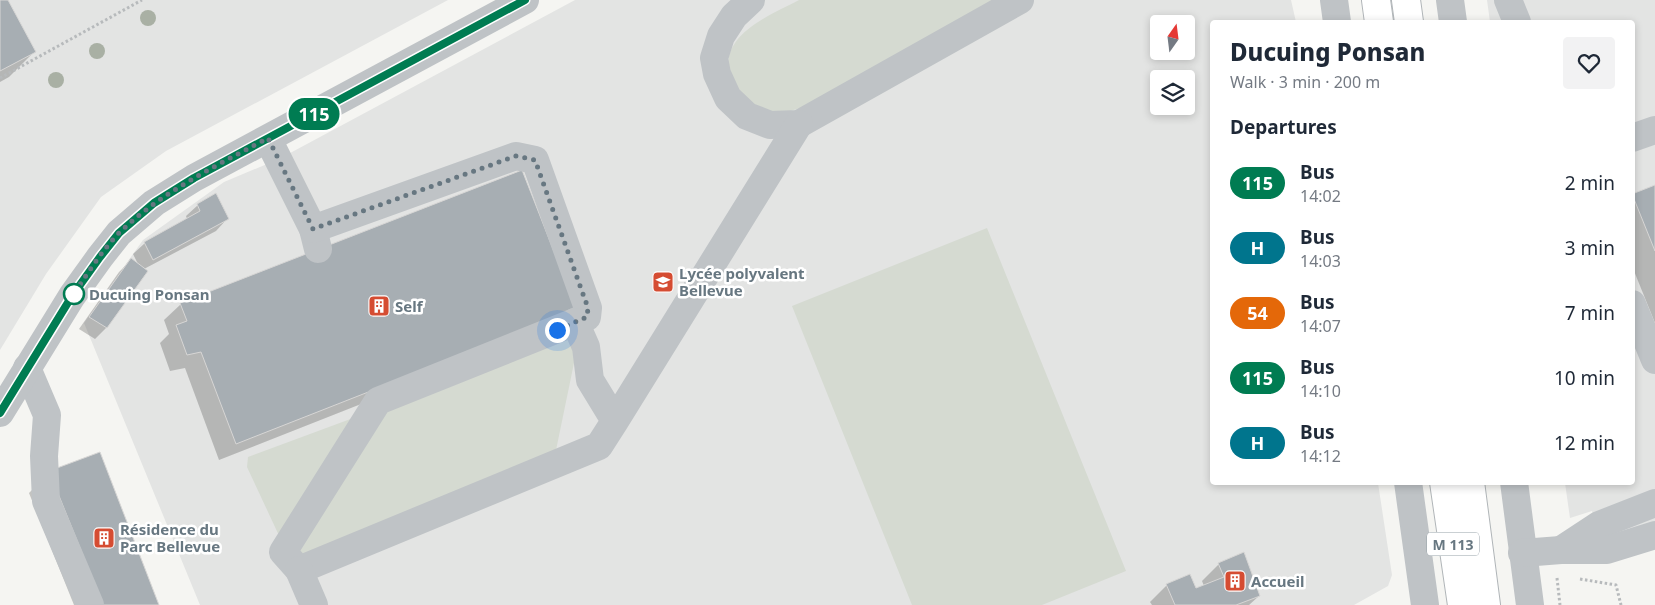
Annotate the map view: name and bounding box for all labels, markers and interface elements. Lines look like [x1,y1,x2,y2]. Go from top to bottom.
north arrow [1150,15,1195,60]
map controls [1150,15,1195,115]
text: Ducuing Ponsan [1230,35,1425,68]
button: heart [1563,37,1615,89]
button: layers [1150,70,1195,115]
text: Walk · 3 min · 200 m [1230,71,1380,93]
line badge: 115 [285,98,343,130]
text: 115 [299,102,329,126]
text: Departures [1230,114,1337,140]
text: Bus [1300,159,1335,185]
text: 2 min [1565,170,1615,196]
text: 115 [1242,171,1273,195]
text: 14:02 [1300,185,1341,207]
text: Bus [1300,224,1335,250]
text: 3 min [1565,235,1615,261]
text: H [1251,236,1264,260]
text: 14:03 [1300,250,1341,272]
place label: Lycée polyvalent Bellevue [679,263,805,300]
school or university icon: Lycée polyvalent Bellevue [651,270,675,294]
marker: Ducuing Ponsan [63,283,85,305]
place label: Ducuing Ponsan [89,284,210,304]
text: Bus [1300,289,1335,315]
building icon: Self [367,294,391,318]
place label: Self [395,296,424,316]
text: 7 min [1565,300,1615,326]
text: 54 [1247,301,1268,325]
text: 14:07 [1300,315,1341,337]
your location [545,318,570,343]
text: Bus [1300,354,1335,380]
text: 10 min [1554,365,1615,391]
text: 115 [1242,366,1273,390]
text: 14:10 [1300,380,1341,402]
text: Bus [1300,419,1335,445]
text: 12 min [1554,430,1615,456]
text: H [1251,431,1264,455]
text: 14:12 [1300,445,1341,467]
place label: Résidence du Parc Bellevue [120,519,220,556]
building icon: Résidence du Parc Bellevue [92,526,116,550]
road number: M 113 [1427,532,1479,556]
building icon: Accueil [1223,569,1247,593]
place label: Accueil [1251,571,1305,591]

